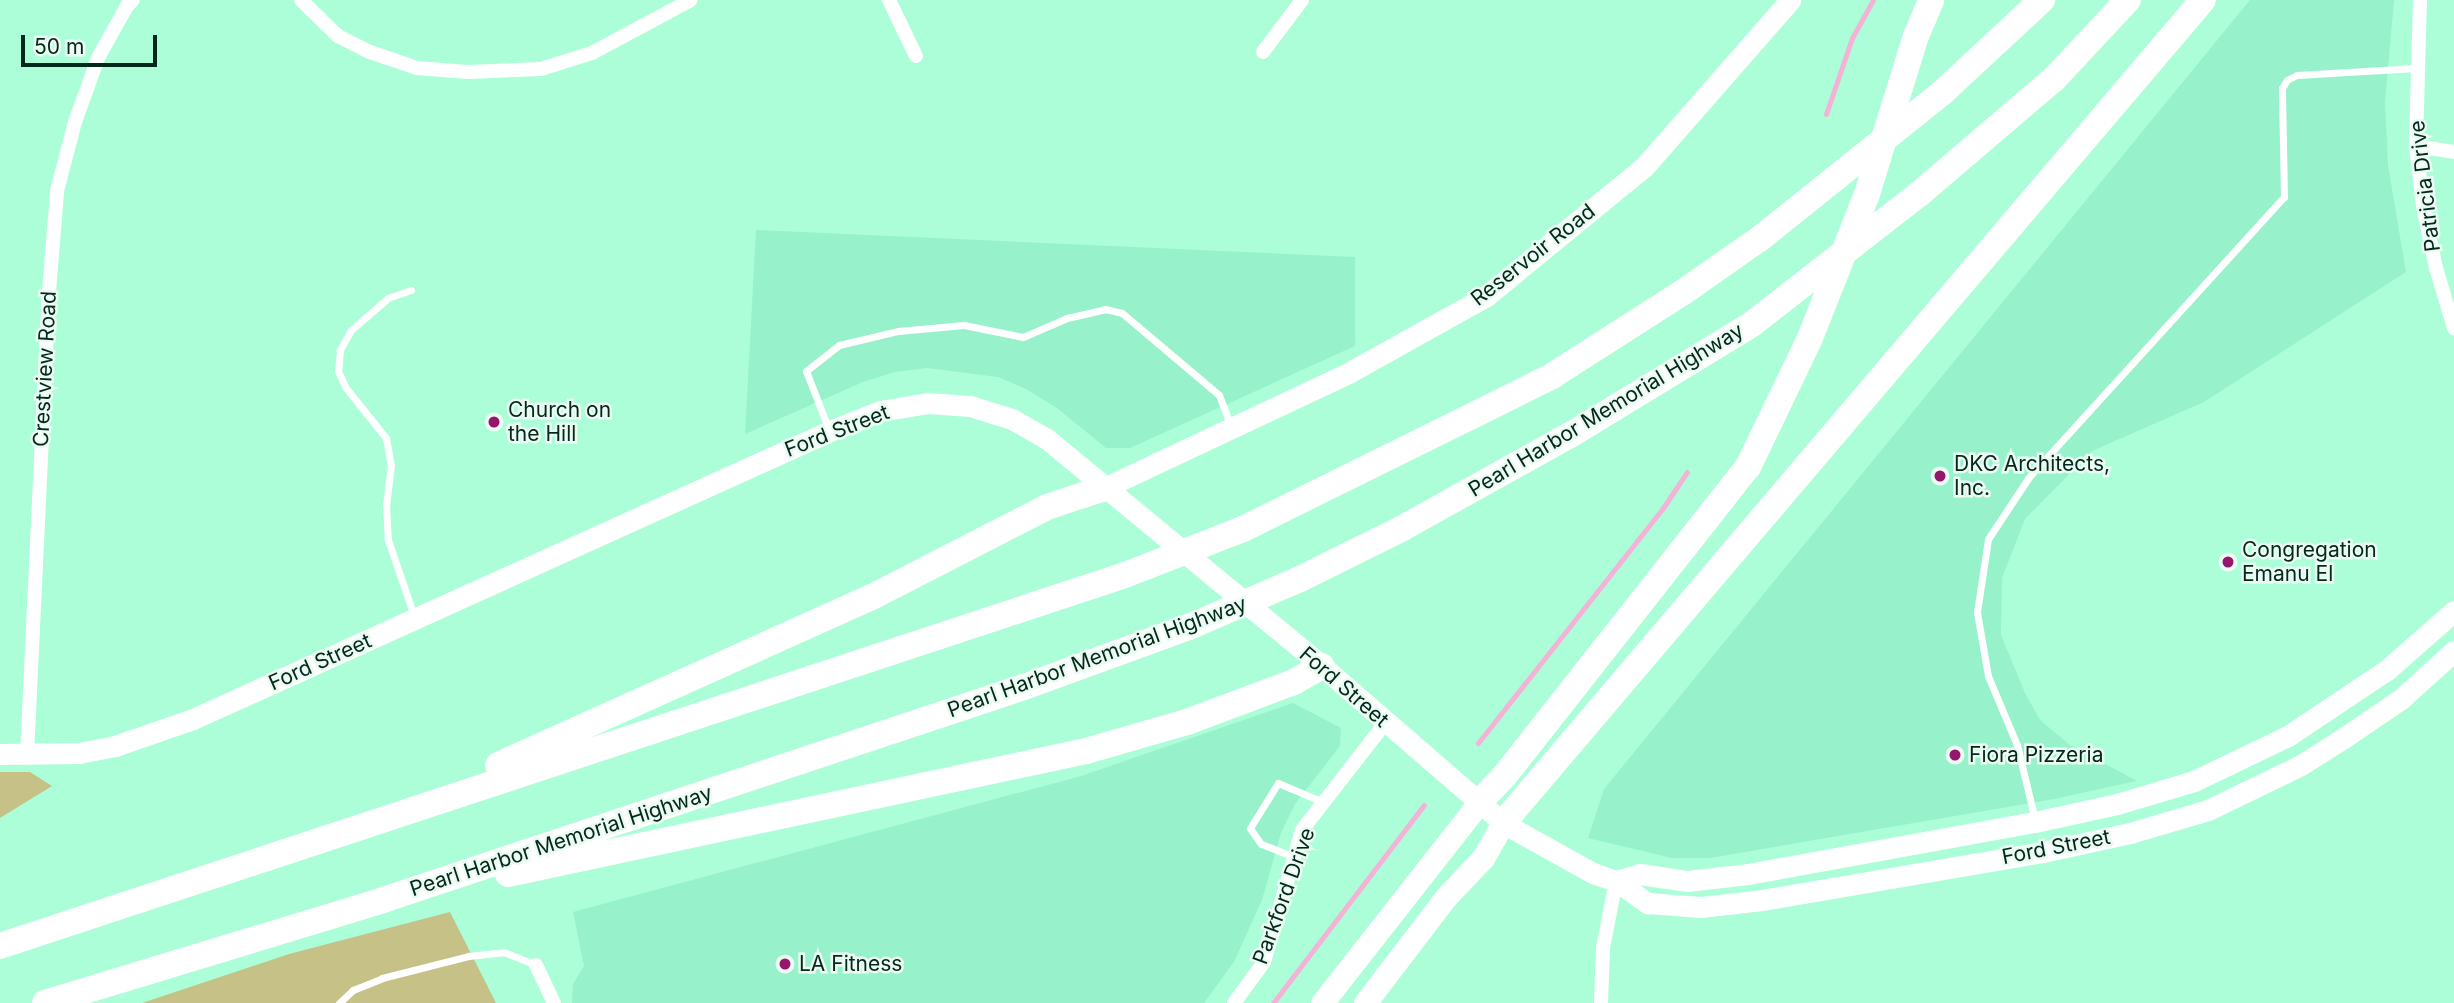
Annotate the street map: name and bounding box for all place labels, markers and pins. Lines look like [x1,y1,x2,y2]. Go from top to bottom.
place label: Church on the Hill [508,397,611,447]
marker: Church on the Hill [486,414,502,430]
place label: DKC Architects, Inc. [1954,451,2110,501]
marker: DKC Architects, Inc. [1932,468,1948,484]
place label: Congregation Emanu El [2242,537,2377,587]
marker: Congregation Emanu El [2220,554,2236,570]
place label: Fiora Pizzeria [1969,742,2103,768]
marker: Fiora Pizzeria [1947,747,1963,763]
place label: LA Fitness [799,951,902,977]
marker: LA Fitness [777,956,793,972]

